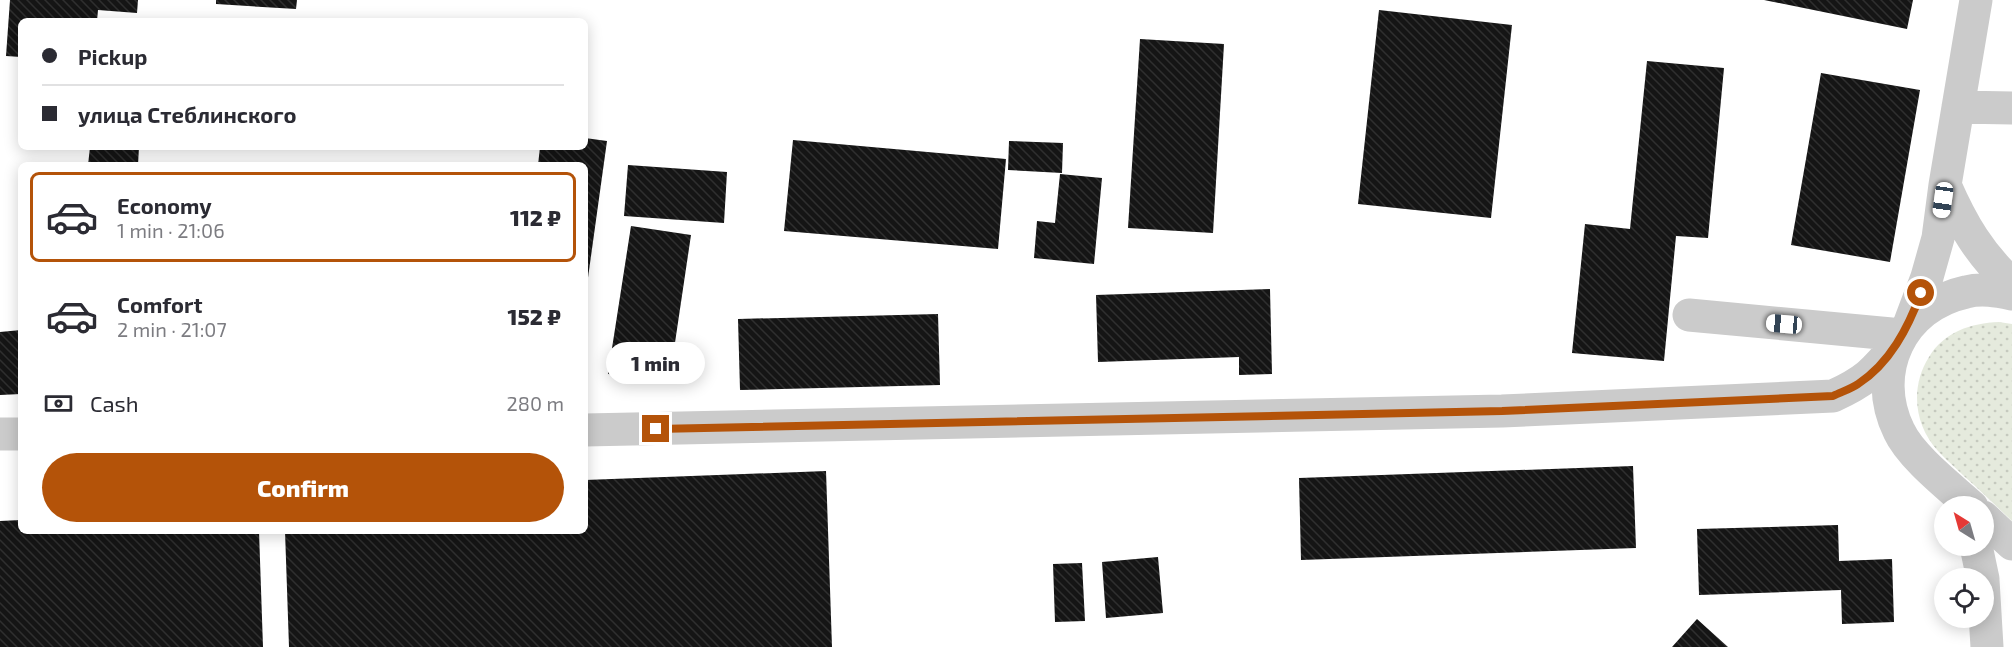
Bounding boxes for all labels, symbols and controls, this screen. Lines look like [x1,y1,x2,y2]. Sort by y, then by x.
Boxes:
text: Pickup [78,43,147,69]
text: улица Стеблинского [78,101,296,127]
car [1932,181,1954,219]
icon: car [45,190,99,244]
text: Economy [117,192,212,218]
text: 112 ₽ [510,204,561,230]
text: 1 min · 21:06 [117,218,225,242]
route start [1907,279,1934,306]
icon: car [45,289,99,343]
text: Comfort [117,291,202,317]
text: 152 ₽ [508,303,561,329]
car [1765,313,1803,335]
text: 2 min · 21:07 [117,317,227,341]
callout: 1 min [606,342,706,384]
text: 1 min [631,351,680,375]
icon: cash [42,387,75,420]
text: Cash [90,390,139,416]
text: 280 m [507,391,564,415]
route end [642,415,669,442]
button: Confirm [42,453,564,522]
north arrow [1934,496,1994,556]
map controls [1934,496,1994,628]
button: locate [1934,568,1994,628]

